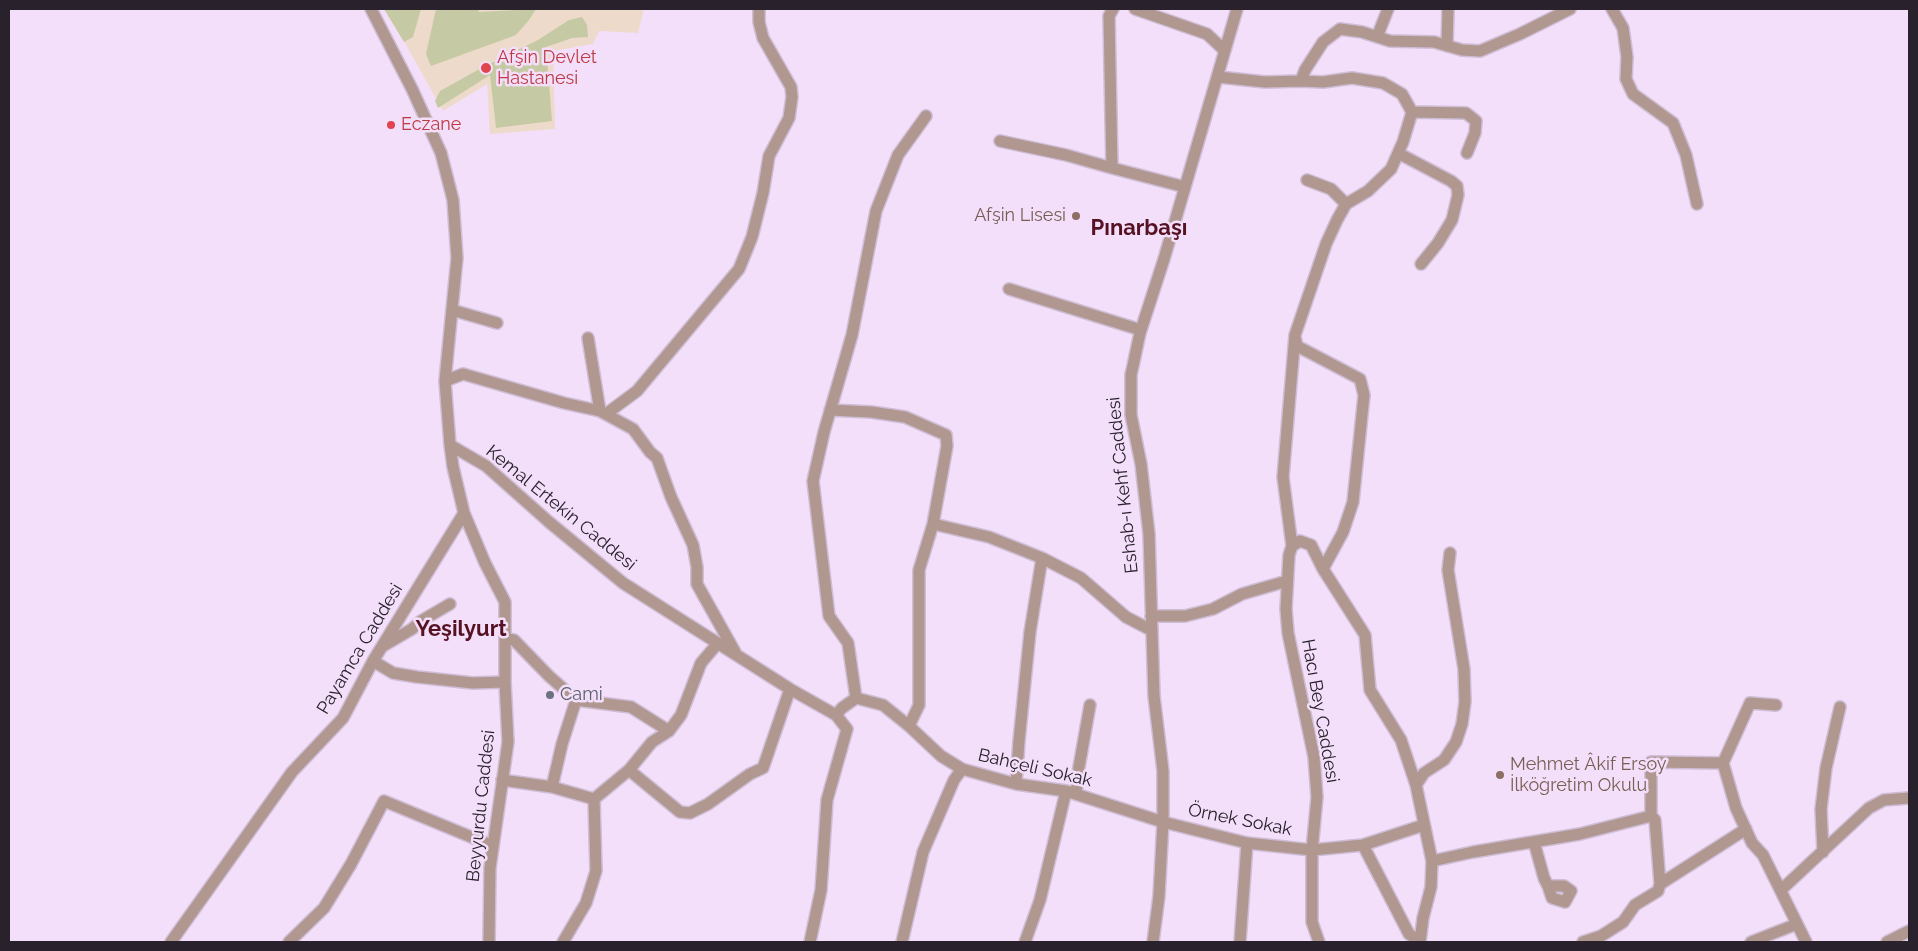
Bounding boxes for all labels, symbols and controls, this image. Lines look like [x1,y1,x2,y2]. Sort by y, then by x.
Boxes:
place label: Afşin Devlet Hastanesi [497,47,597,90]
marker: Afşin Devlet Hastanesi [479,61,493,75]
place label: Eczane [401,114,461,136]
marker: Eczane [385,119,397,131]
place label: Afşin Lisesi [974,205,1066,227]
marker: Afşin Lisesi [1070,210,1082,222]
district label: Pınarbaşı [1091,215,1187,241]
street label: Eshab-ı Kehf Caddesi [1103,396,1143,574]
street label: Kemal Ertekin Caddesi [481,441,641,575]
street label: Payamca Caddesi [313,580,407,718]
district label: Yeşilyurt [415,616,507,642]
street label: Hacı Bey Caddesi [1297,637,1343,785]
place label: Cami [560,684,603,706]
marker: Cami [544,689,556,701]
street label: Beyyurdu Caddesi [462,729,500,883]
street label: Bahçeli Sokak [976,744,1094,792]
place label: Mehmet Âkif Ersoy İlköğretim Okulu [1510,754,1667,796]
marker: Mehmet Âkif Ersoy İlköğretim Okulu [1494,769,1506,781]
street label: Örnek Sokak [1186,799,1294,841]

